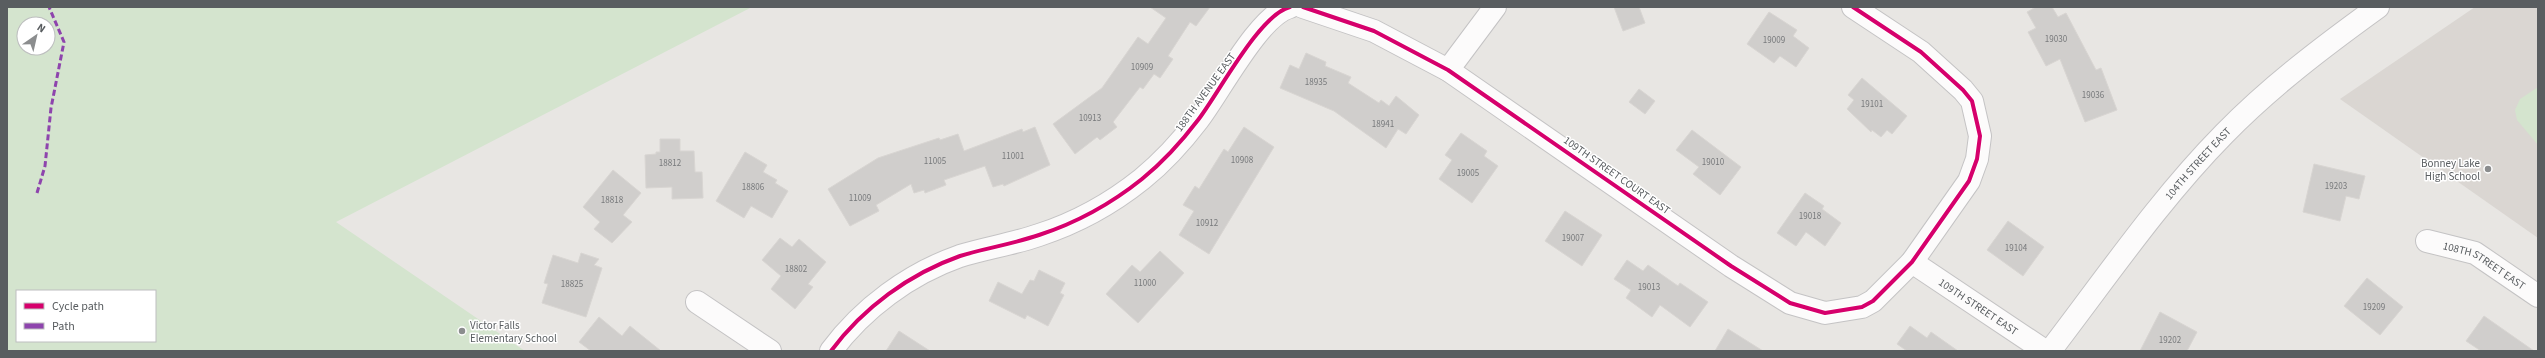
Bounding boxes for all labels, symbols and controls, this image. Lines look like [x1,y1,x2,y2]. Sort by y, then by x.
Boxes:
north arrow [16,16,56,56]
text: N [34,20,49,36]
house number: 19030 [2045,33,2068,46]
house number: 19009 [1763,34,1786,47]
street label: 188TH AVENUE EAST [1172,50,1239,135]
house number: 10909 [1131,61,1154,74]
house number: 18935 [1305,76,1328,89]
house number: 19036 [2082,89,2105,102]
house number: 19101 [1861,98,1883,111]
house number: 10913 [1079,112,1102,125]
house number: 18941 [1372,118,1394,131]
street label: 104TH STREET EAST [2162,124,2235,203]
street label: 109TH STREET COURT EAST [1560,133,1673,218]
house number: 11001 [1002,150,1024,163]
house number: 10908 [1231,154,1254,167]
house number: 11005 [924,155,947,168]
house number: 19010 [1702,156,1725,169]
place label: Bonney Lake High School [2421,156,2481,184]
house number: 18812 [659,157,682,170]
marker: Bonney Lake High School [2483,164,2493,174]
house number: 19005 [1457,167,1480,180]
house number: 19203 [2325,180,2348,193]
house number: 18806 [742,181,765,194]
house number: 11009 [849,192,872,205]
house number: 18818 [601,194,624,207]
house number: 19018 [1799,210,1822,223]
house number: 10912 [1196,217,1219,230]
house number: 19007 [1562,232,1585,245]
street label: 108TH STREET EAST [2441,238,2528,293]
house number: 19104 [2005,242,2028,255]
house number: 18802 [785,263,808,276]
street label: 109TH STREET EAST [1936,275,2021,339]
house number: 11000 [1134,277,1157,290]
house number: 18825 [561,278,584,291]
house number: 19013 [1638,281,1661,294]
legend [16,290,156,342]
text: Cycle path [52,298,104,315]
house number: 19209 [2363,301,2386,314]
text: Path [52,318,75,335]
place label: Victor Falls Elementary School [470,318,557,346]
marker: Victor Falls Elementary School [457,326,467,336]
house number: 19202 [2159,334,2182,347]

